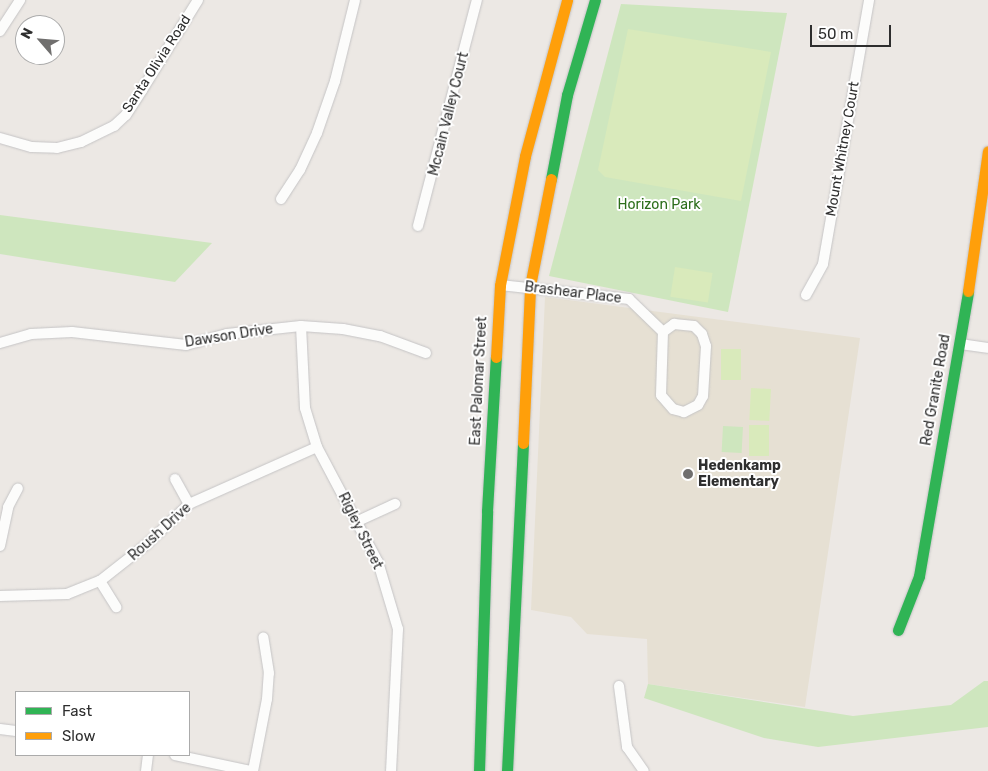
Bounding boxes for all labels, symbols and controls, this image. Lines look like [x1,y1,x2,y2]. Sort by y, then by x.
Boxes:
street label: Santa Olivia Road [119,12,195,116]
north arrow [15,15,65,65]
scale bar [813,15,894,47]
text: N [17,25,37,42]
text: 50 m [818,25,853,43]
street label: Mccain Valley Court [425,50,473,178]
street label: Mount Whitney Court [823,80,863,218]
park label: Horizon Park [618,197,700,213]
street label: Brashear Place [523,279,623,307]
street label: East Palomar Street [467,316,491,446]
street label: Dawson Drive [184,321,274,351]
street label: Red Granite Road [918,333,954,447]
place label: Hedenkamp Elementary [698,458,781,491]
marker: Hedenkamp Elementary [682,468,694,480]
street label: Rigley Street [334,490,386,572]
street label: Roush Drive [125,500,195,564]
legend [15,691,190,756]
text: Fast [62,702,92,720]
text: Slow [62,727,95,745]

